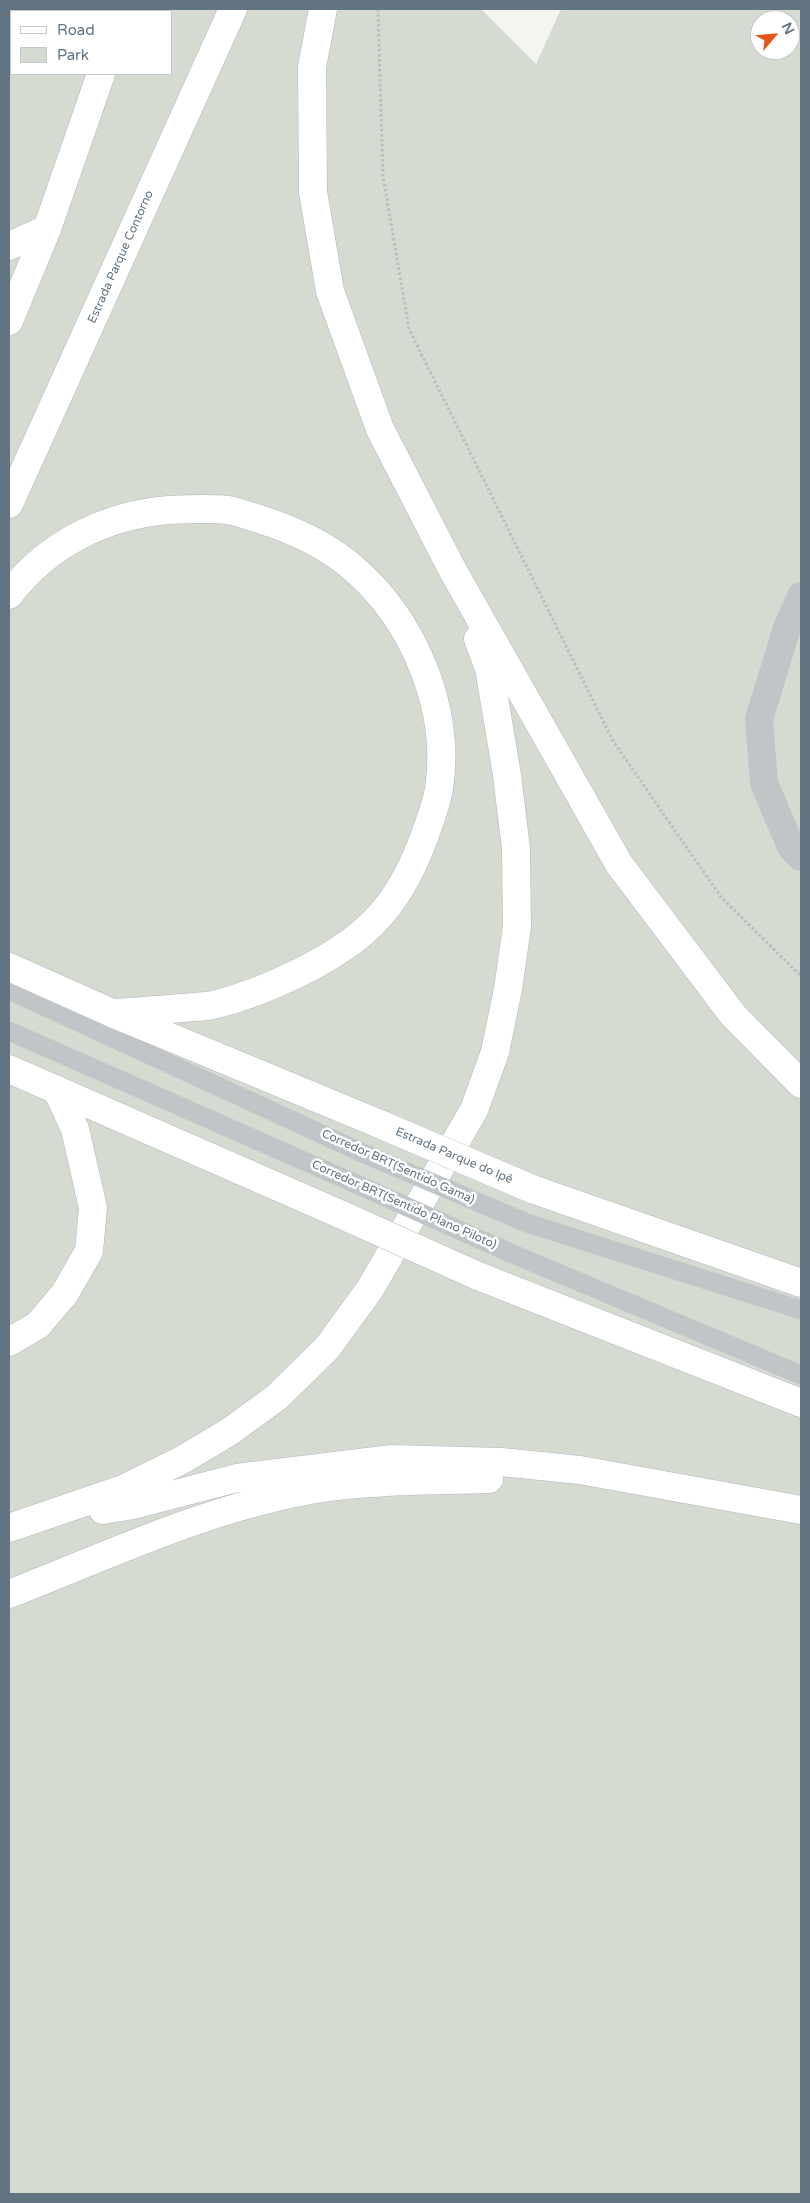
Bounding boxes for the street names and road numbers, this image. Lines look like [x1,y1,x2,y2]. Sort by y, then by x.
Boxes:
street label: Estrada Parque Contorno [85,188,157,326]
street label: Estrada Parque do Ipê [393,1125,515,1187]
street label: Corredor BRT(Sentido Gama) [319,1127,477,1207]
street label: Corredor BRT(Sentido Plano Piloto) [309,1158,499,1252]

